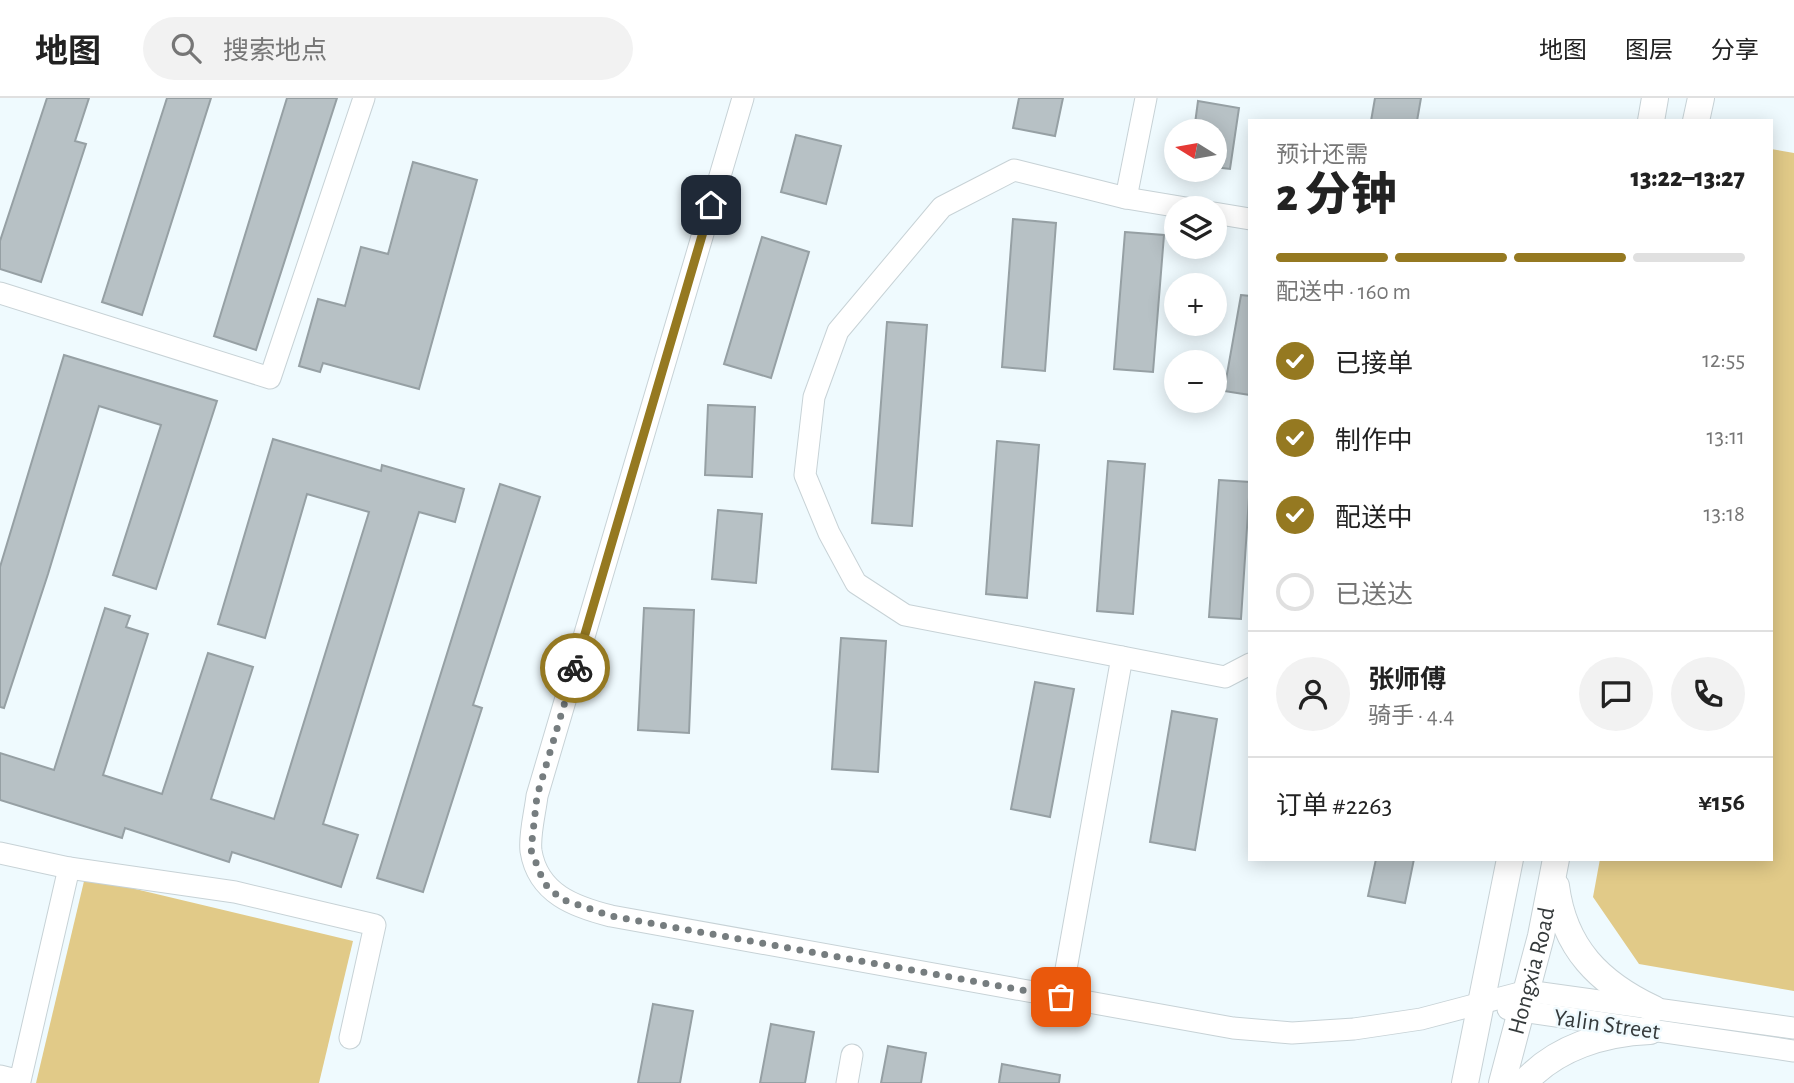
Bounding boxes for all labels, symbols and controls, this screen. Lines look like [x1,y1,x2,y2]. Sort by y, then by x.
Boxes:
search box [143,17,633,80]
icon: search [167,29,205,67]
text: 地图 [35,36,101,69]
text: 搜索地点 [223,38,327,64]
text: 地图 [1539,39,1587,63]
text: 图层 [1625,39,1673,63]
text: 分享 [1711,39,1759,63]
north arrow [1164,119,1227,182]
map controls [1164,119,1227,413]
text: 预计还需 [1276,144,1368,167]
text: 13:22–13:27 [1631,165,1745,191]
text: 2 分钟 [1276,173,1397,219]
pin [681,175,741,235]
icon: home [692,186,730,224]
button: layers [1164,196,1227,259]
button: + [1164,273,1227,336]
text: 配送中 · 160 m [1276,281,1411,304]
icon: check [1276,342,1314,380]
text: 12:55 [1702,349,1745,372]
button: − [1164,350,1227,413]
text: 已接单 [1335,351,1413,377]
icon: check [1276,419,1314,457]
text: 13:11 [1707,426,1745,449]
text: 制作中 [1335,428,1413,454]
icon: check [1276,496,1314,534]
text: 13:18 [1704,503,1745,526]
text: 配送中 [1335,505,1413,531]
text: 已送达 [1335,582,1413,608]
courier [540,633,610,703]
icon: bike [556,649,594,687]
button: person [1276,657,1350,731]
button: chat [1579,657,1653,731]
button: phone [1671,657,1745,731]
text: 张师傅 [1368,667,1446,693]
text: 骑手 · 4.4 [1368,705,1454,728]
text: ¥156 [1698,789,1745,815]
text: 订单 #2263 [1276,793,1392,819]
street label: Hongxia Road [1504,905,1559,1037]
pin [1031,967,1091,1027]
icon: bag [1042,978,1080,1016]
street label: Yalin Street [1552,1006,1662,1044]

